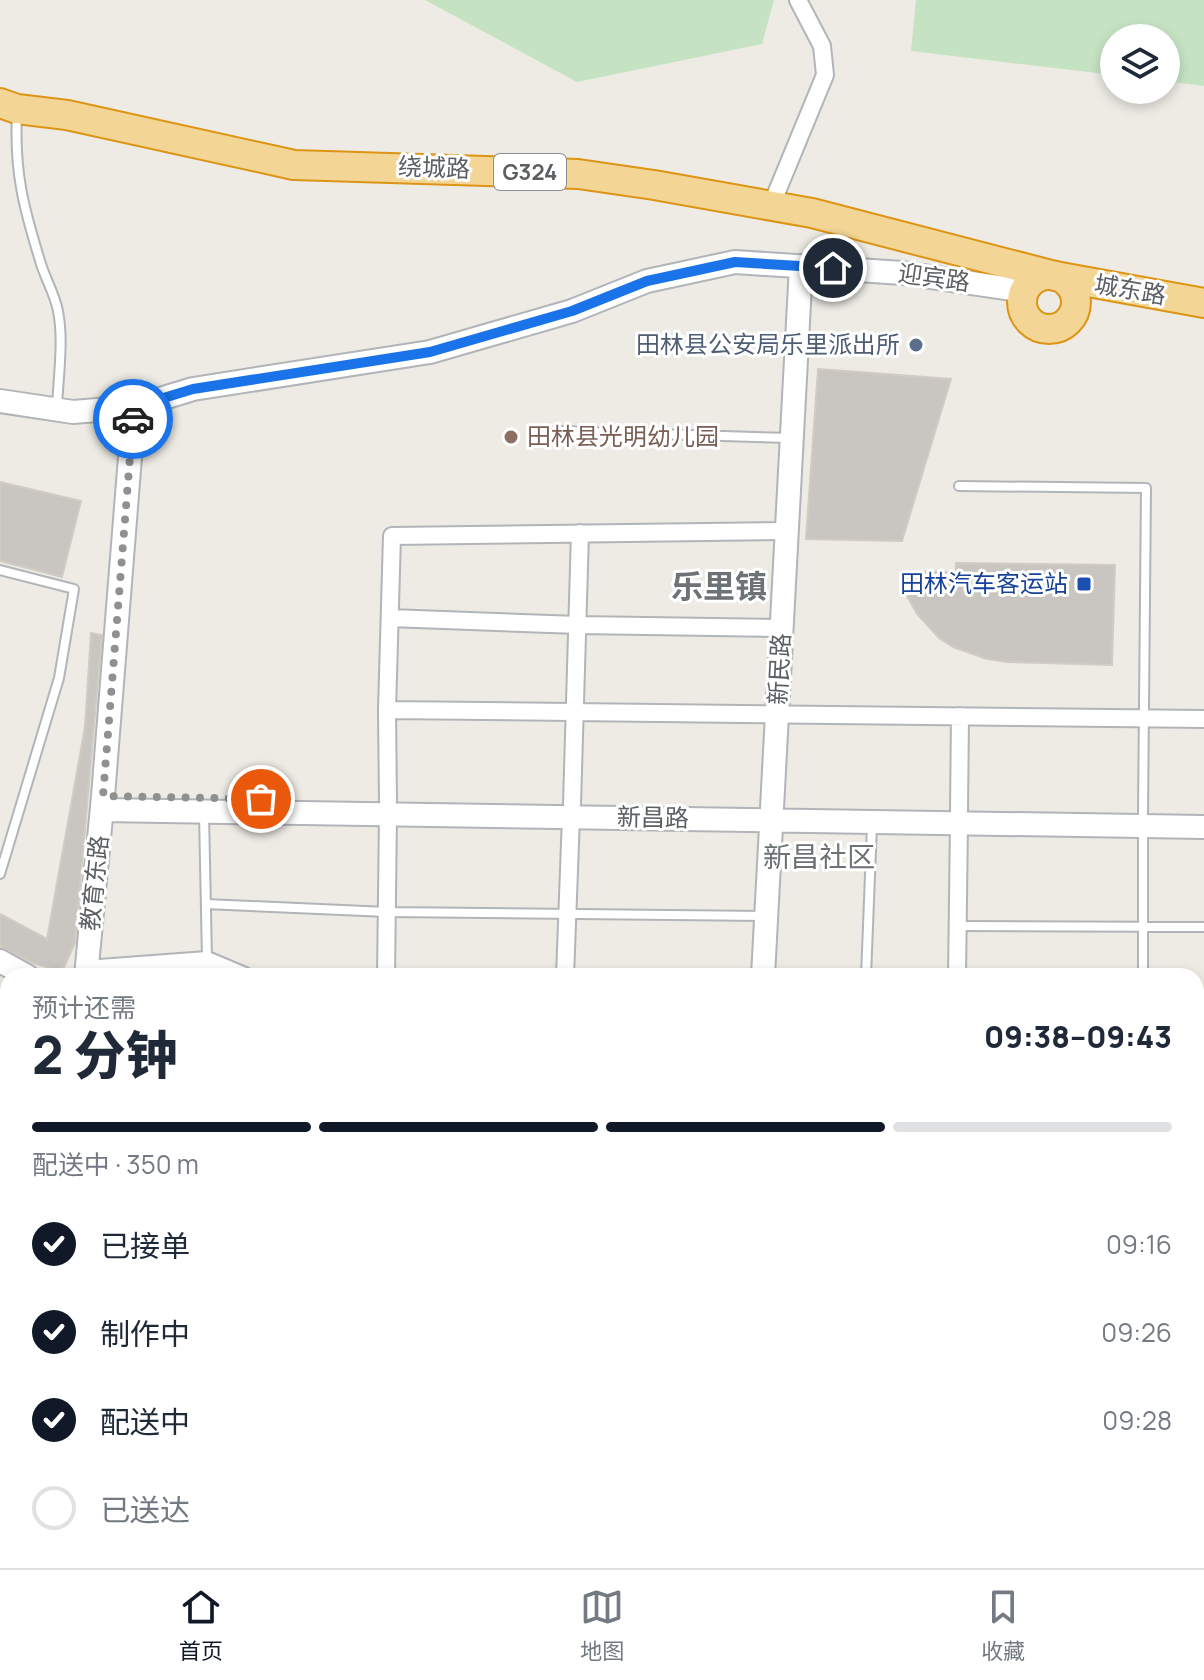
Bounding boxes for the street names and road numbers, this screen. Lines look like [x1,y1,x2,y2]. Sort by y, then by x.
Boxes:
street label: 绕城路 [397,149,471,184]
road number: G324 [494,154,566,190]
street label: 迎宾路 [896,255,972,298]
street label: 城东路 [1092,266,1169,311]
street label: 新民路 [760,632,797,706]
street label: 新昌路 [617,799,689,834]
street label: 教育东路 [72,833,115,932]

